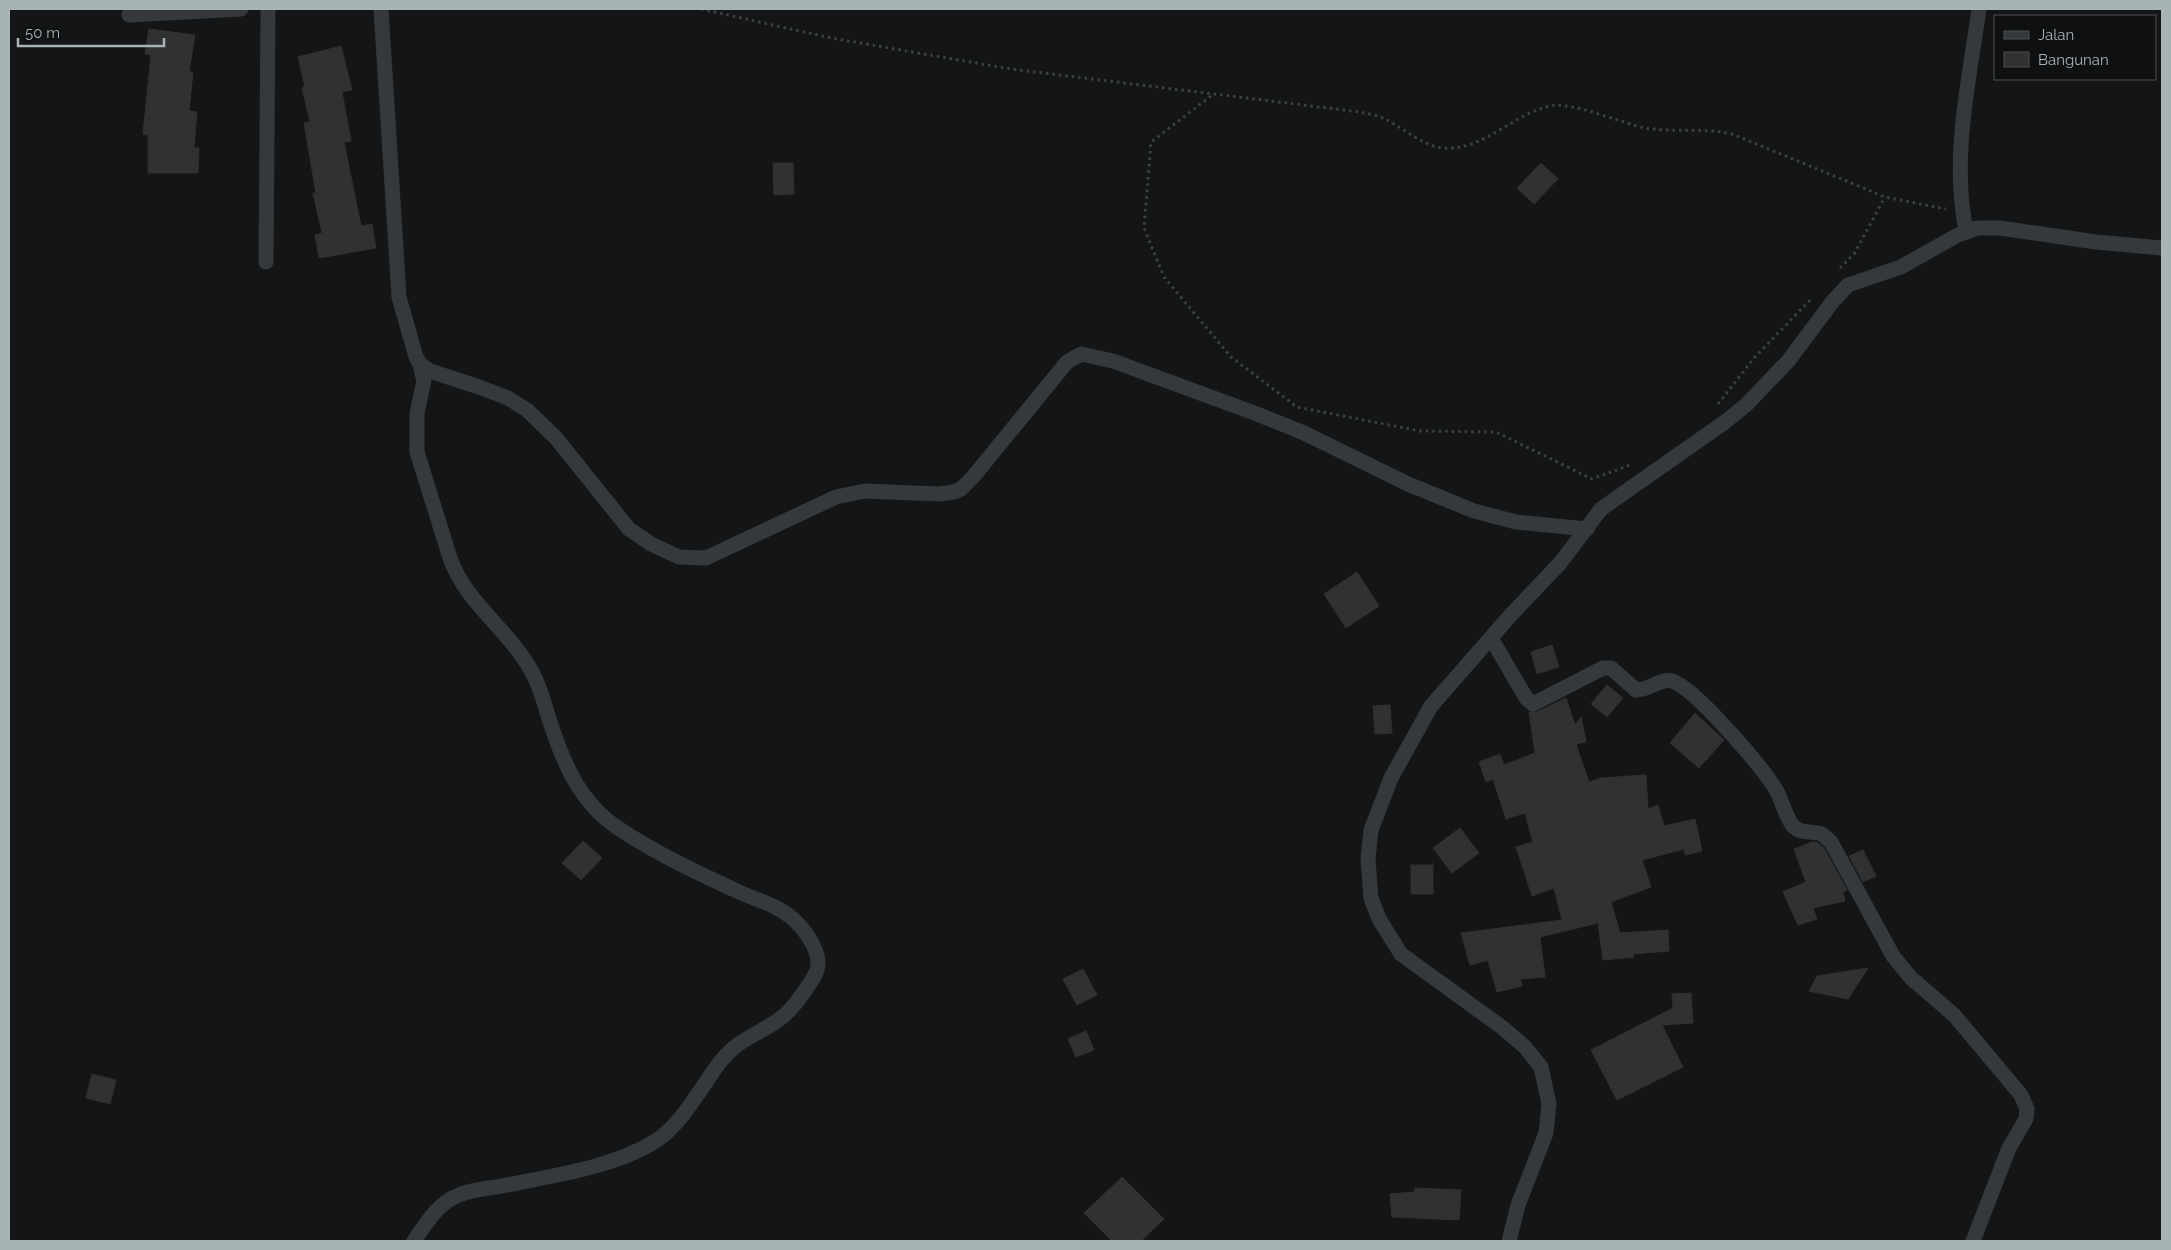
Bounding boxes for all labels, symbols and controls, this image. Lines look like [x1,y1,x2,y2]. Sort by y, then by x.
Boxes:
scale bar [18,15,164,47]
legend [1994,15,2156,80]
text: 50 m [25,24,60,42]
text: Jalan [2038,26,2074,44]
text: Bangunan [2038,51,2109,69]

